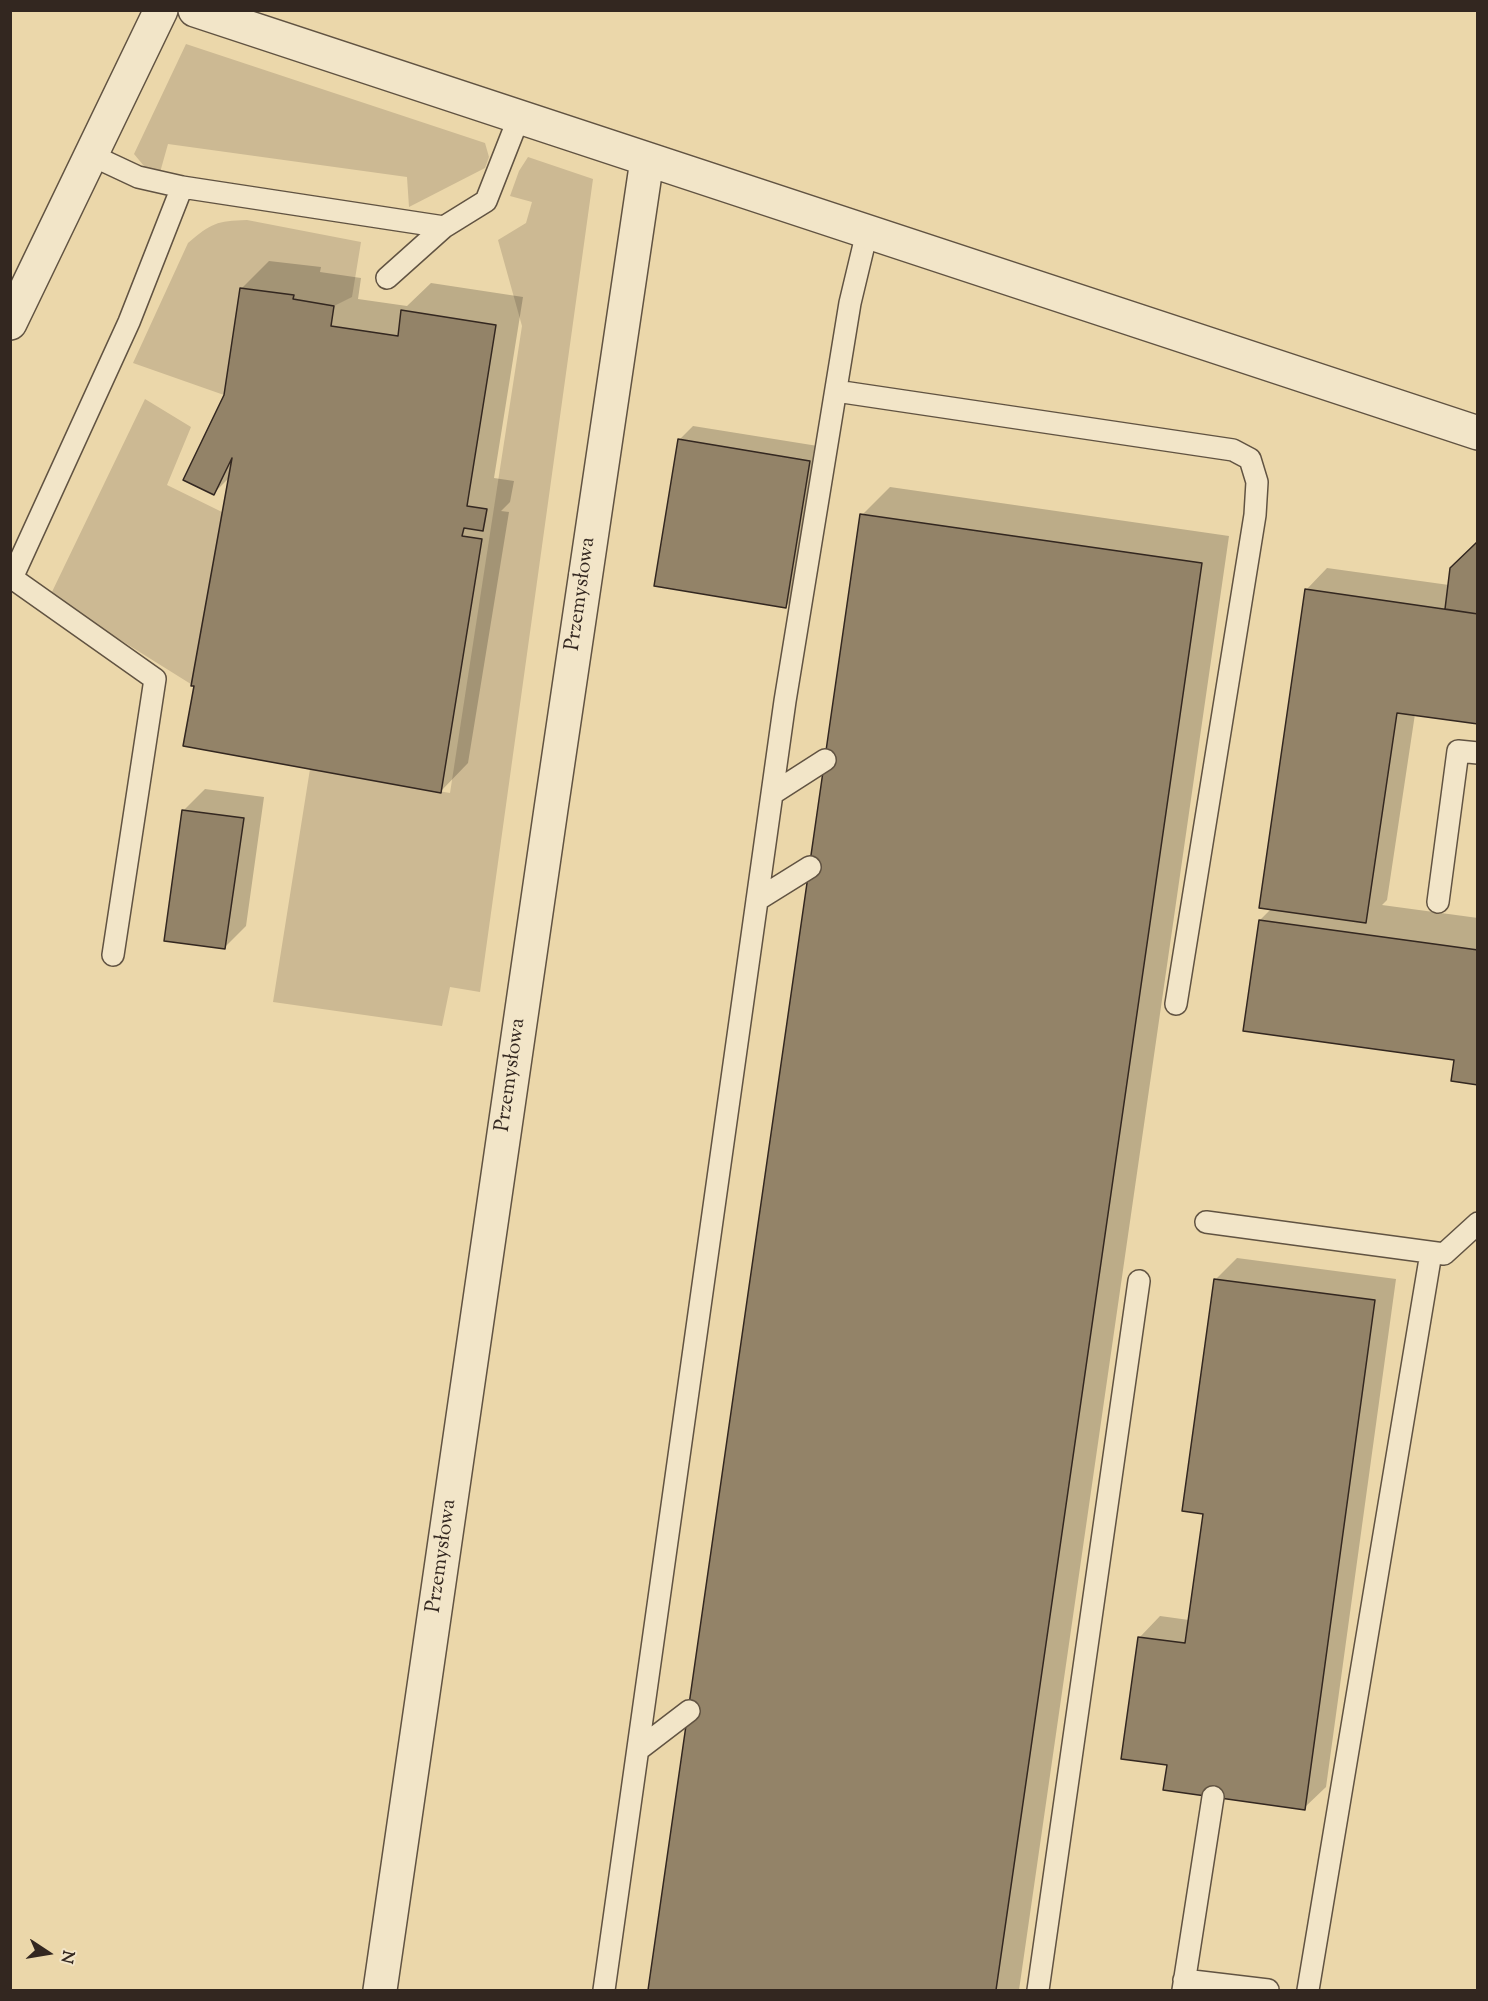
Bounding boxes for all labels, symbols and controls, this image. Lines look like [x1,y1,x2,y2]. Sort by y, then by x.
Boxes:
street label: Przemysłowa [562,536,602,652]
street label: Przemysłowa [492,1017,532,1133]
street label: Przemysłowa [423,1498,463,1614]
north arrow [18,1923,78,1983]
text: N [54,1948,79,1965]

